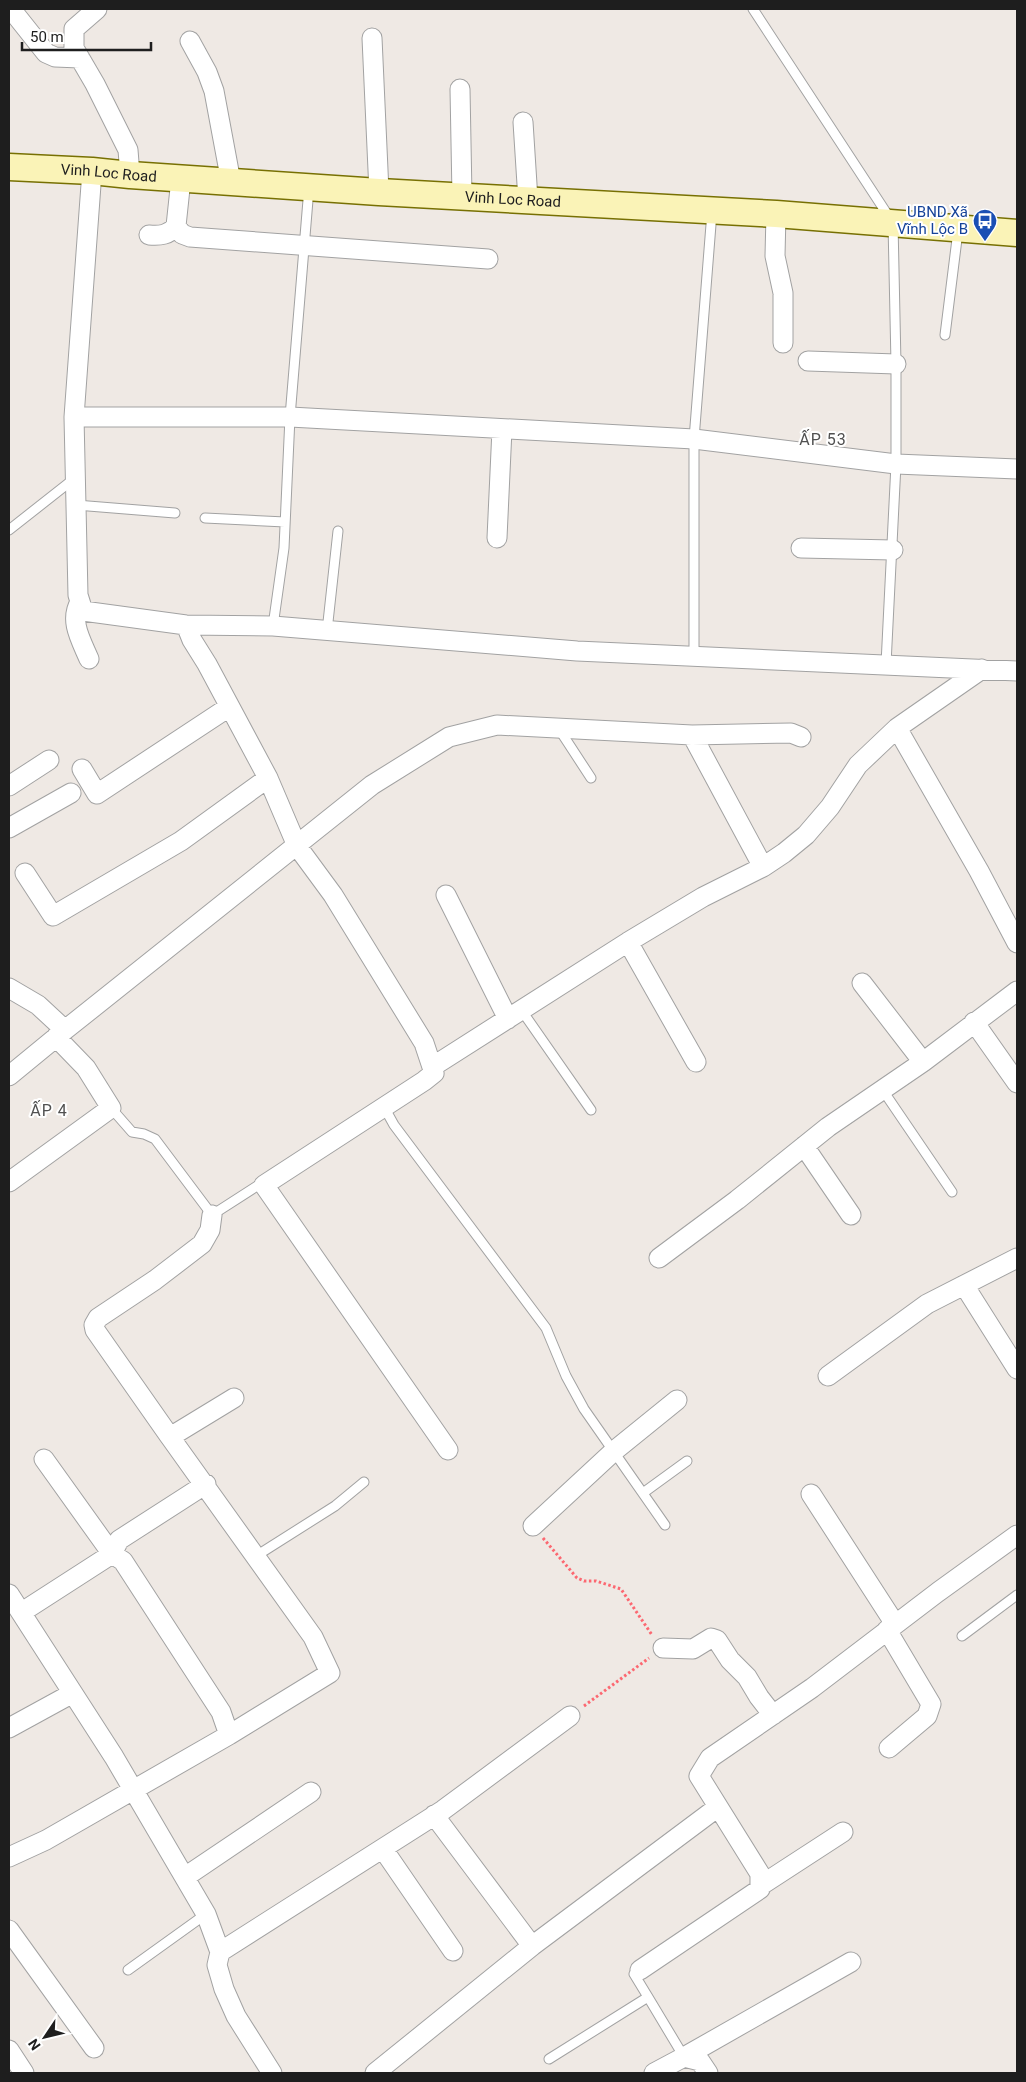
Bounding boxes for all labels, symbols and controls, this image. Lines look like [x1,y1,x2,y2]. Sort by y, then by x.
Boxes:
scale bar [22,20,151,52]
text: 50 m [30,28,64,46]
street label: Vinh Loc Road [60,161,157,186]
street label: Vinh Loc Road [464,188,561,211]
place label: UBND Xã Vĩnh Lộc B [897,203,968,238]
bus stop icon: UBND Xã Vĩnh Lộc B [972,208,998,242]
district label: ẤP 53 [799,429,847,449]
district label: ẤP 4 [30,1100,68,1120]
north arrow [20,2012,70,2062]
text: N [25,2036,44,2053]

